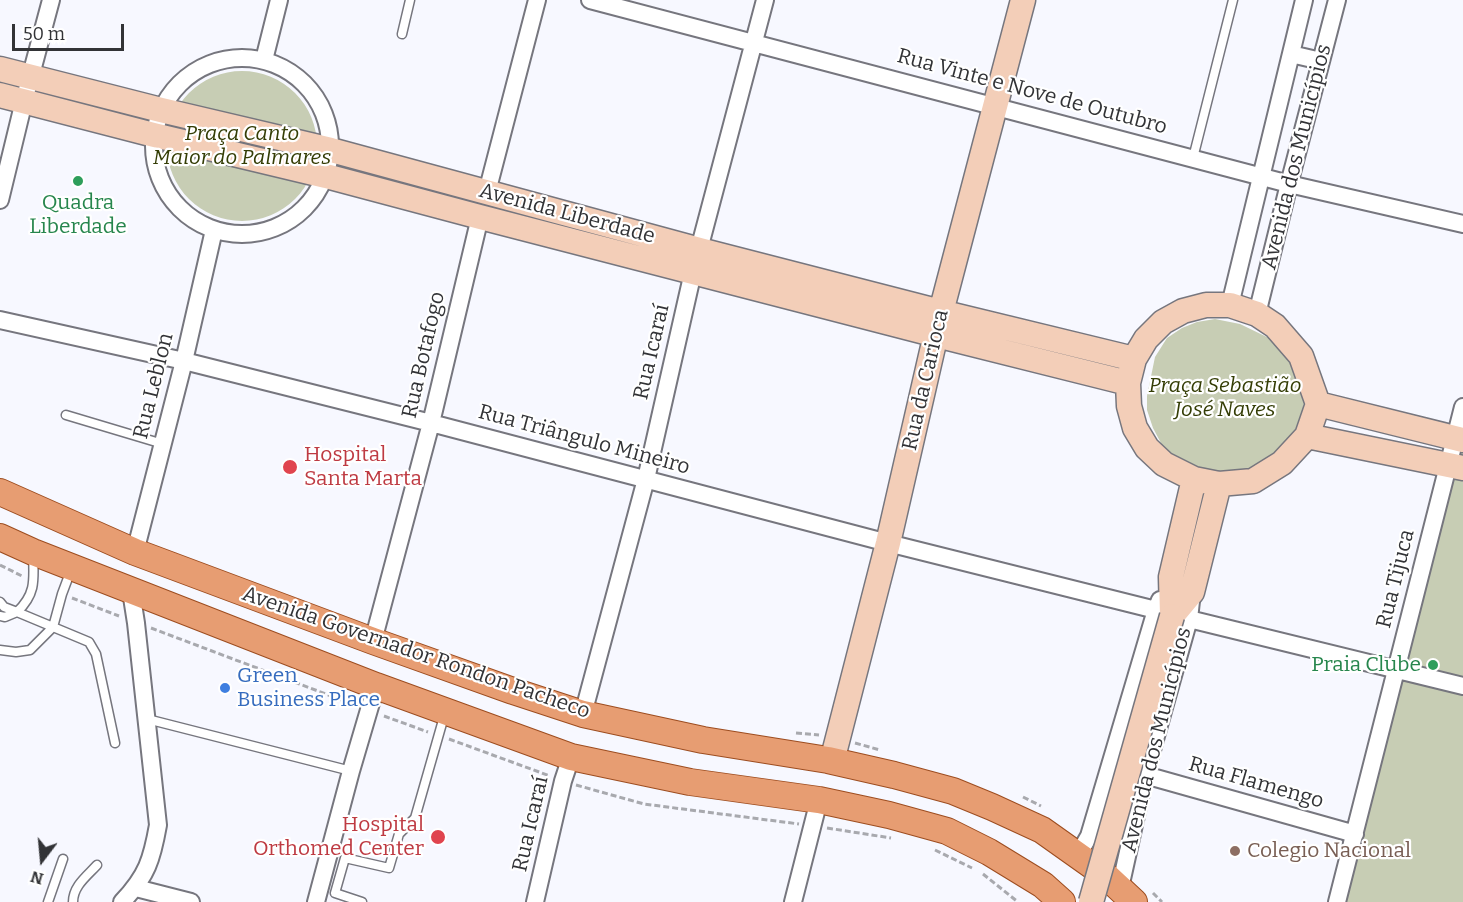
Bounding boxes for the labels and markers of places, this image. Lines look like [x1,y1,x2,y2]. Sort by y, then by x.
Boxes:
marker: Quadra Liberdade [71,174,85,188]
place label: Quadra Liberdade [29,190,127,240]
place label: Hospital Santa Marta [304,442,422,492]
marker: Hospital Santa Marta [281,458,299,476]
place label: Praia Clube [1311,652,1421,678]
marker: Praia Clube [1426,658,1440,672]
place label: Green Business Place [237,663,380,713]
marker: Green Business Place [218,681,232,695]
place label: Hospital Orthomed Center [253,812,424,862]
marker: Hospital Orthomed Center [429,828,447,846]
place label: Colegio Nacional [1247,838,1411,864]
marker: Colegio Nacional [1228,844,1242,858]

